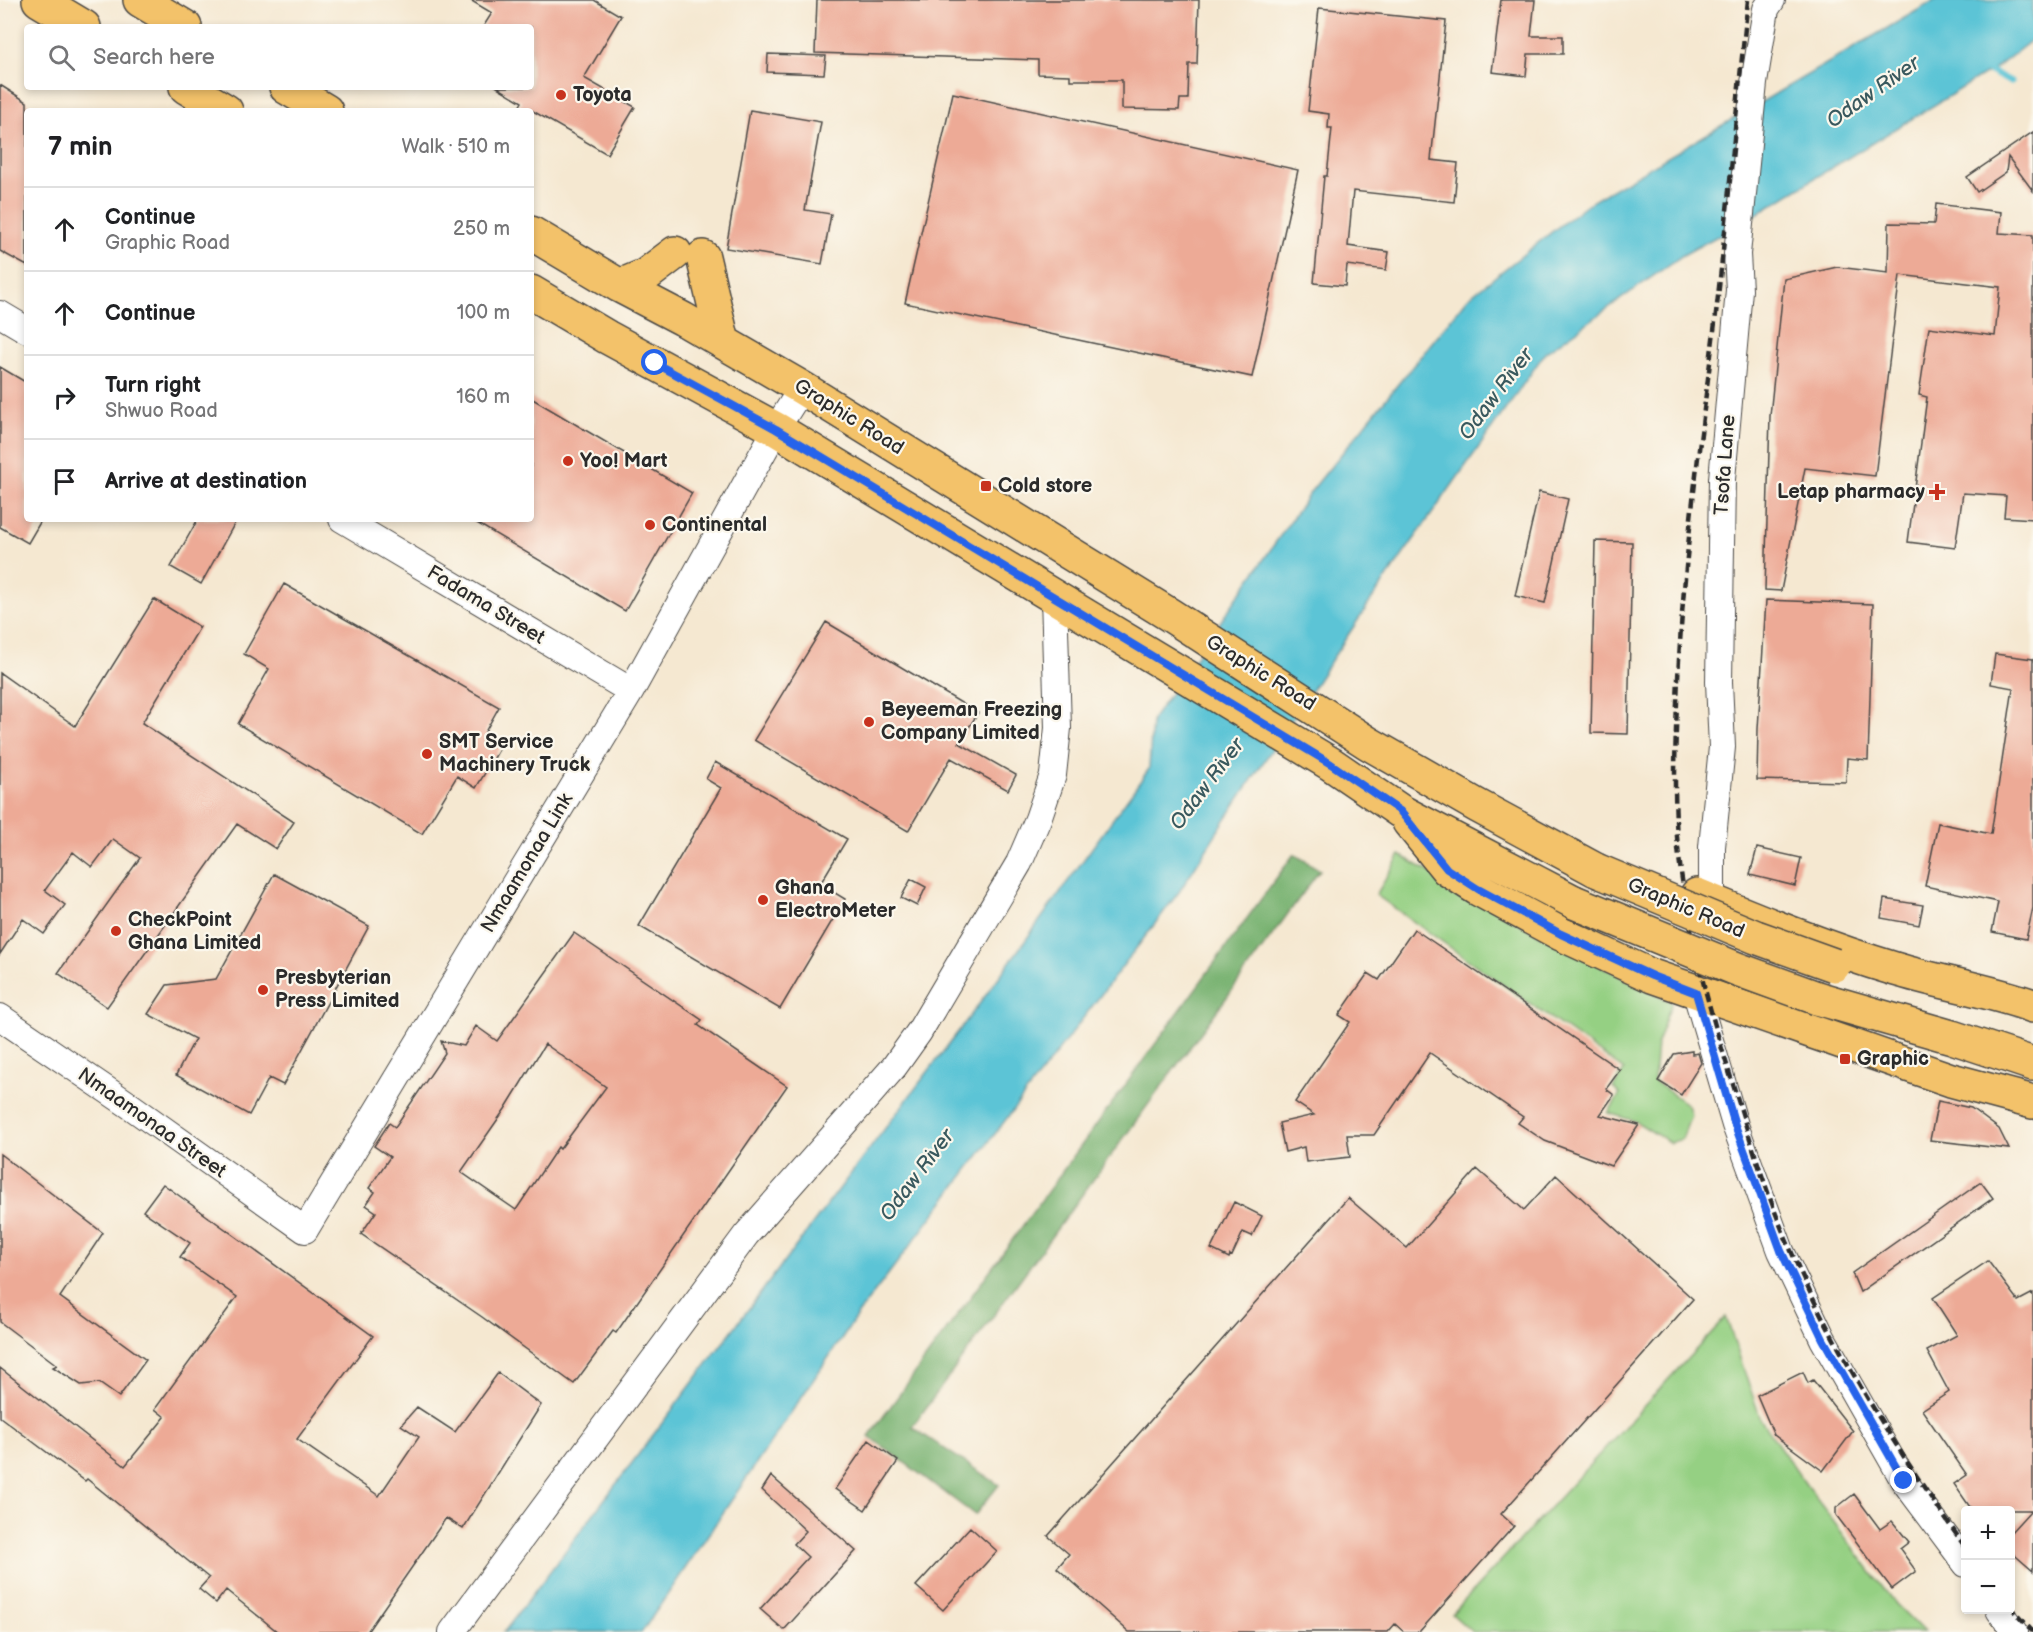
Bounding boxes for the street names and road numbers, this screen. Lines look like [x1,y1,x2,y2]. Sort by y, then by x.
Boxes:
street label: Graphic Road [790,374,908,460]
street label: Tsofa Lane [1710,414,1740,516]
street label: Fadama Street [423,560,549,650]
street label: Graphic Road [1202,630,1320,716]
street label: Nmaamonaa Link [476,789,578,937]
street label: Graphic Road [1624,873,1748,943]
street label: Nmaamonaa Street [73,1063,231,1183]

